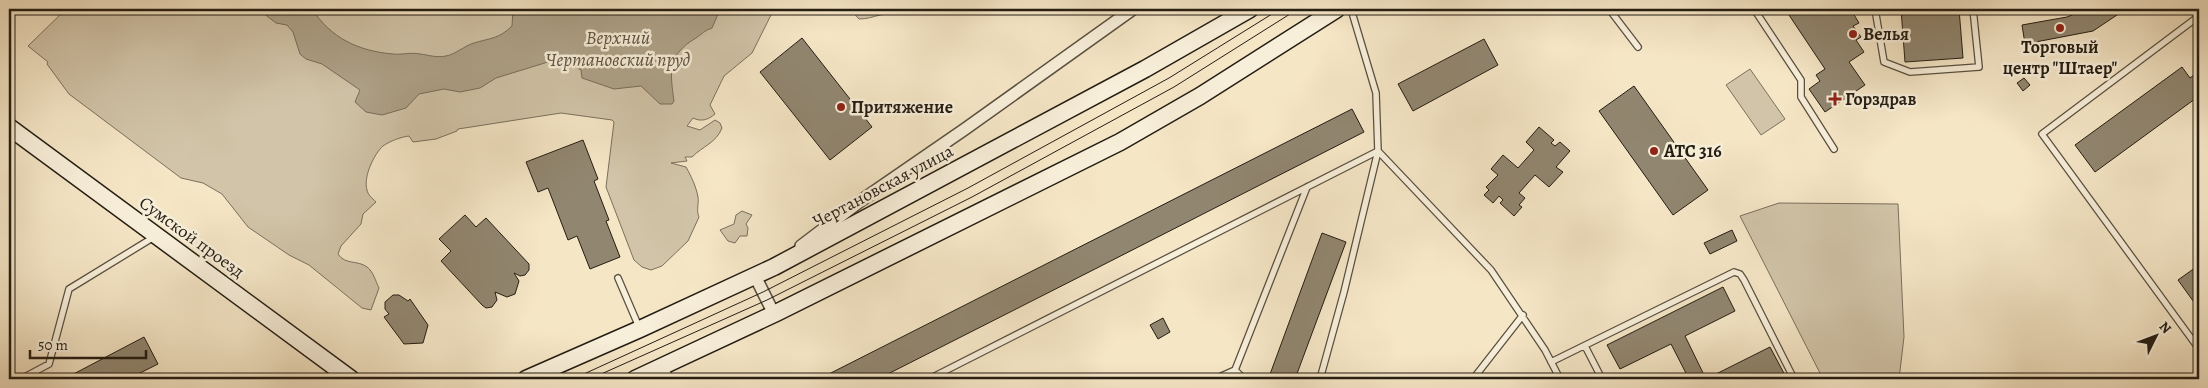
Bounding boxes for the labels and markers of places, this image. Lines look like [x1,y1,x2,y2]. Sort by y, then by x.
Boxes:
place label: Велья [1863,22,1909,46]
marker: Торговый центр "Штаер" [2054,22,2066,34]
marker: Велья [1847,28,1859,40]
place label: Торговый центр "Штаер" [2003,35,2118,80]
place label: Горздрав [1845,87,1916,111]
marker: Горздрав [1829,93,1841,105]
place label: Притяжение [851,95,953,119]
marker: Притяжение [835,101,847,113]
place label: АТС 316 [1663,139,1722,163]
marker: АТС 316 [1648,145,1660,157]

